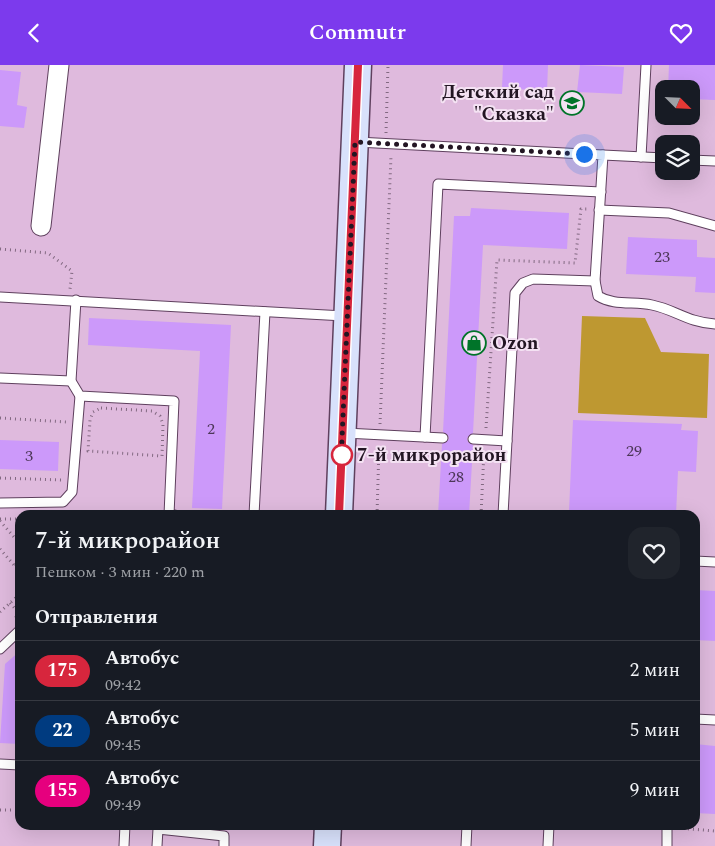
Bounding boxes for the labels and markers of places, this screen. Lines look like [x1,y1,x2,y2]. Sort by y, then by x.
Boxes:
place label: Детский сад "Сказка" [442,78,554,129]
school or university icon: Детский сад "Сказка" [559,90,585,116]
place label: Ozon [492,329,539,358]
shop icon: Ozon [461,330,487,356]
place label: 7-й микрорайон [357,441,507,470]
marker: 7-й микрорайон [331,444,353,466]

